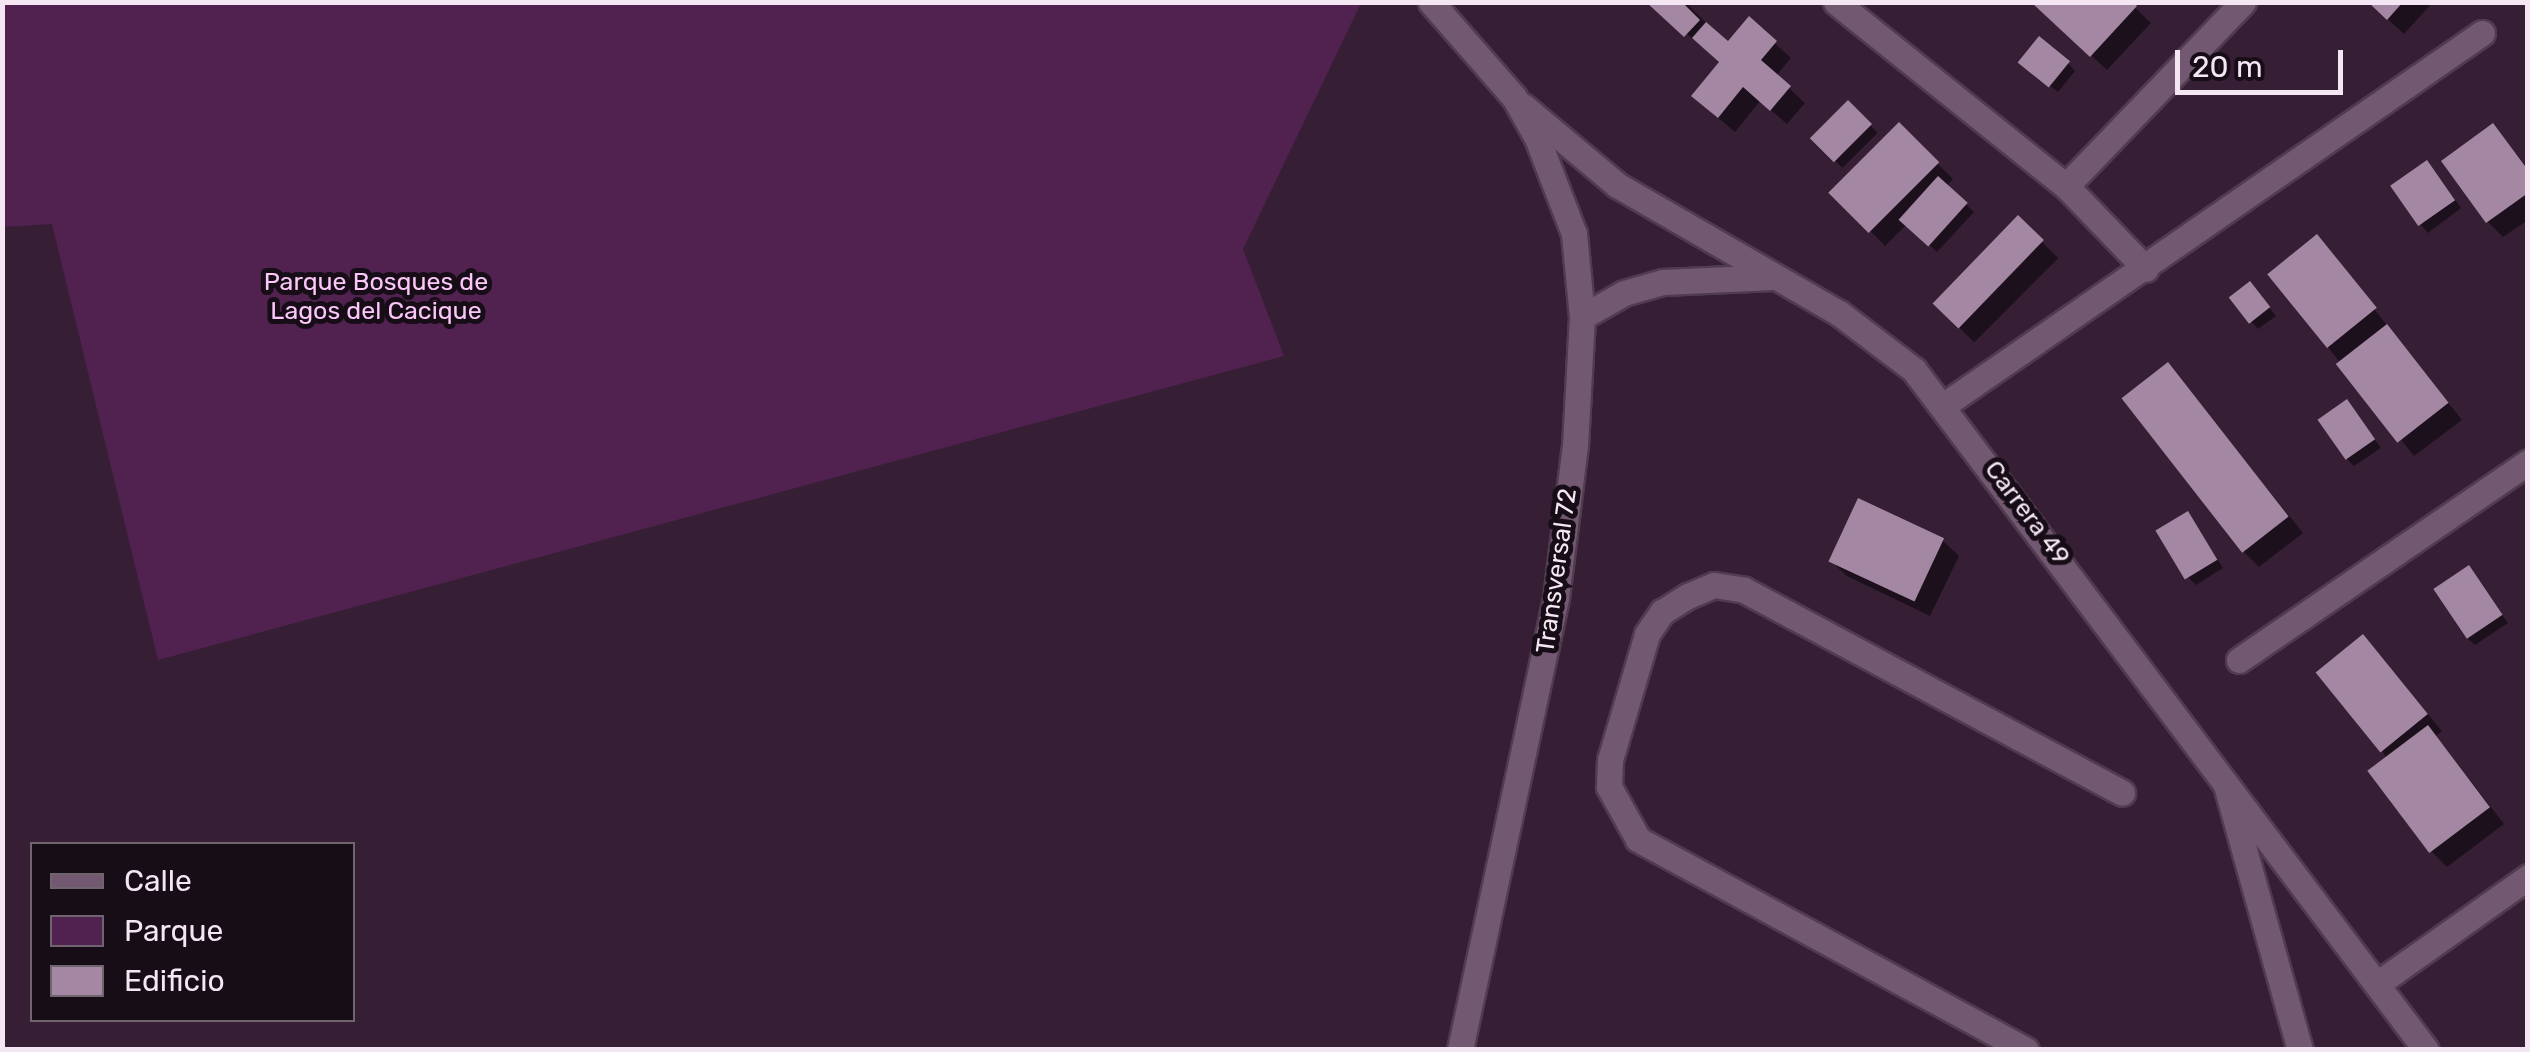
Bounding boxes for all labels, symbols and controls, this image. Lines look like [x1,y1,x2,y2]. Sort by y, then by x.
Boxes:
scale bar [2180,30,2348,92]
text: 20 m [2192,49,2263,85]
park label: Parque Bosques de Lagos del Cacique [264,268,488,327]
street label: Carrera 49 [1978,455,2076,571]
street label: Transversal 72 [1531,487,1583,655]
legend [30,842,355,1022]
text: Calle [124,863,192,899]
text: Parque [124,913,223,949]
text: Edificio [124,963,225,999]

